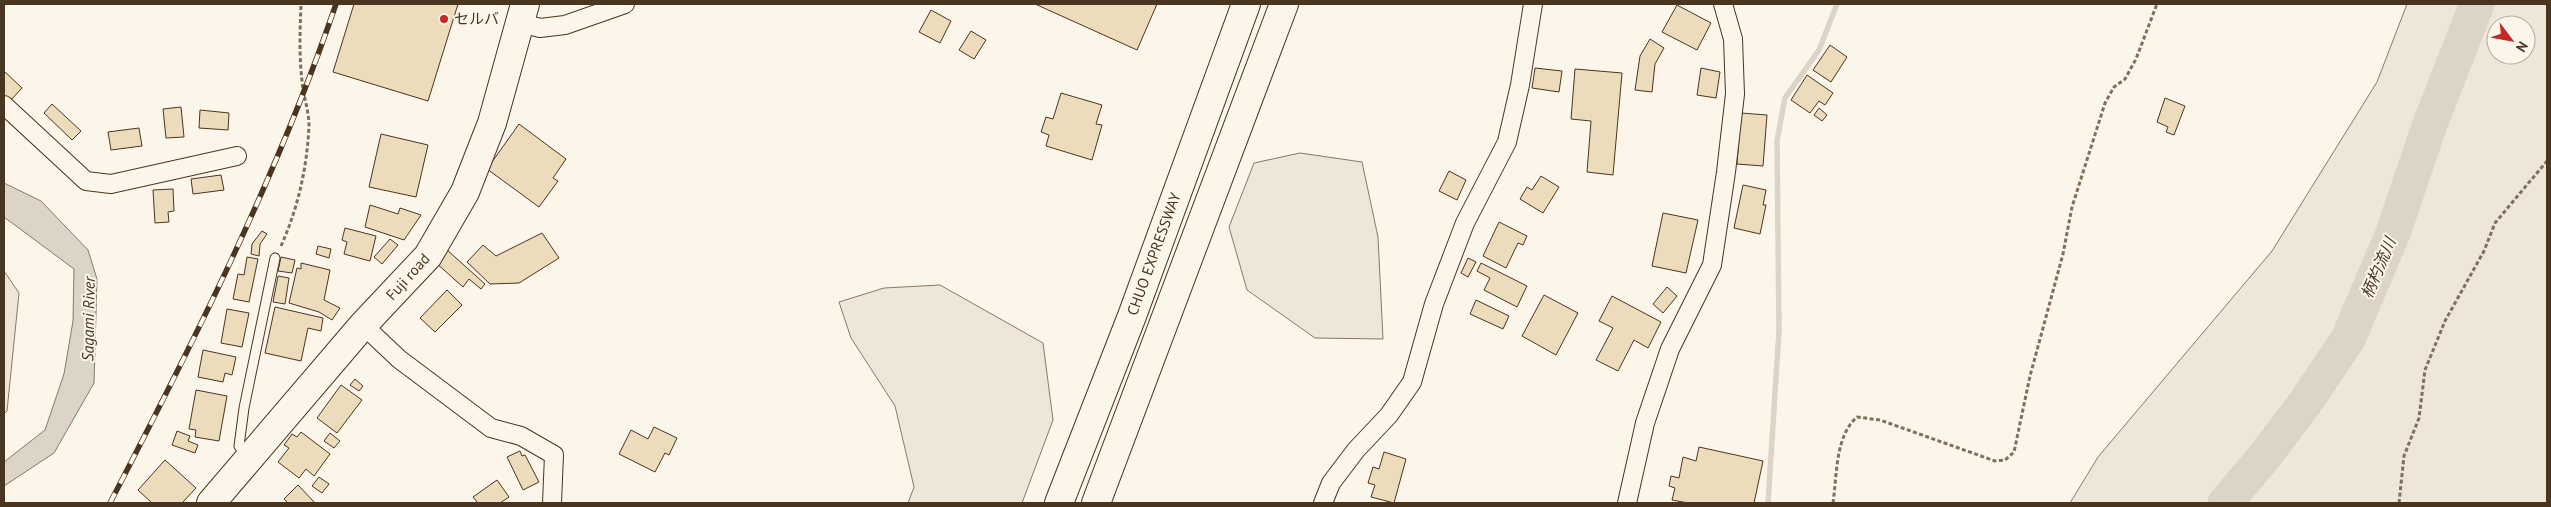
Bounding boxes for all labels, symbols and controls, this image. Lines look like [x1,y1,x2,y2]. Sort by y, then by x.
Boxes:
place label: セルバ [454,9,499,28]
marker: セルバ [438,13,450,25]
north arrow [2486,15,2536,65]
text: N [2512,38,2532,56]
street label: CHUO EXPRESSWAY [1122,189,1185,318]
water label: 柄杓流川 [2356,233,2400,301]
street label: Fuji road [382,249,434,304]
water label: Sagami River [77,275,99,362]

